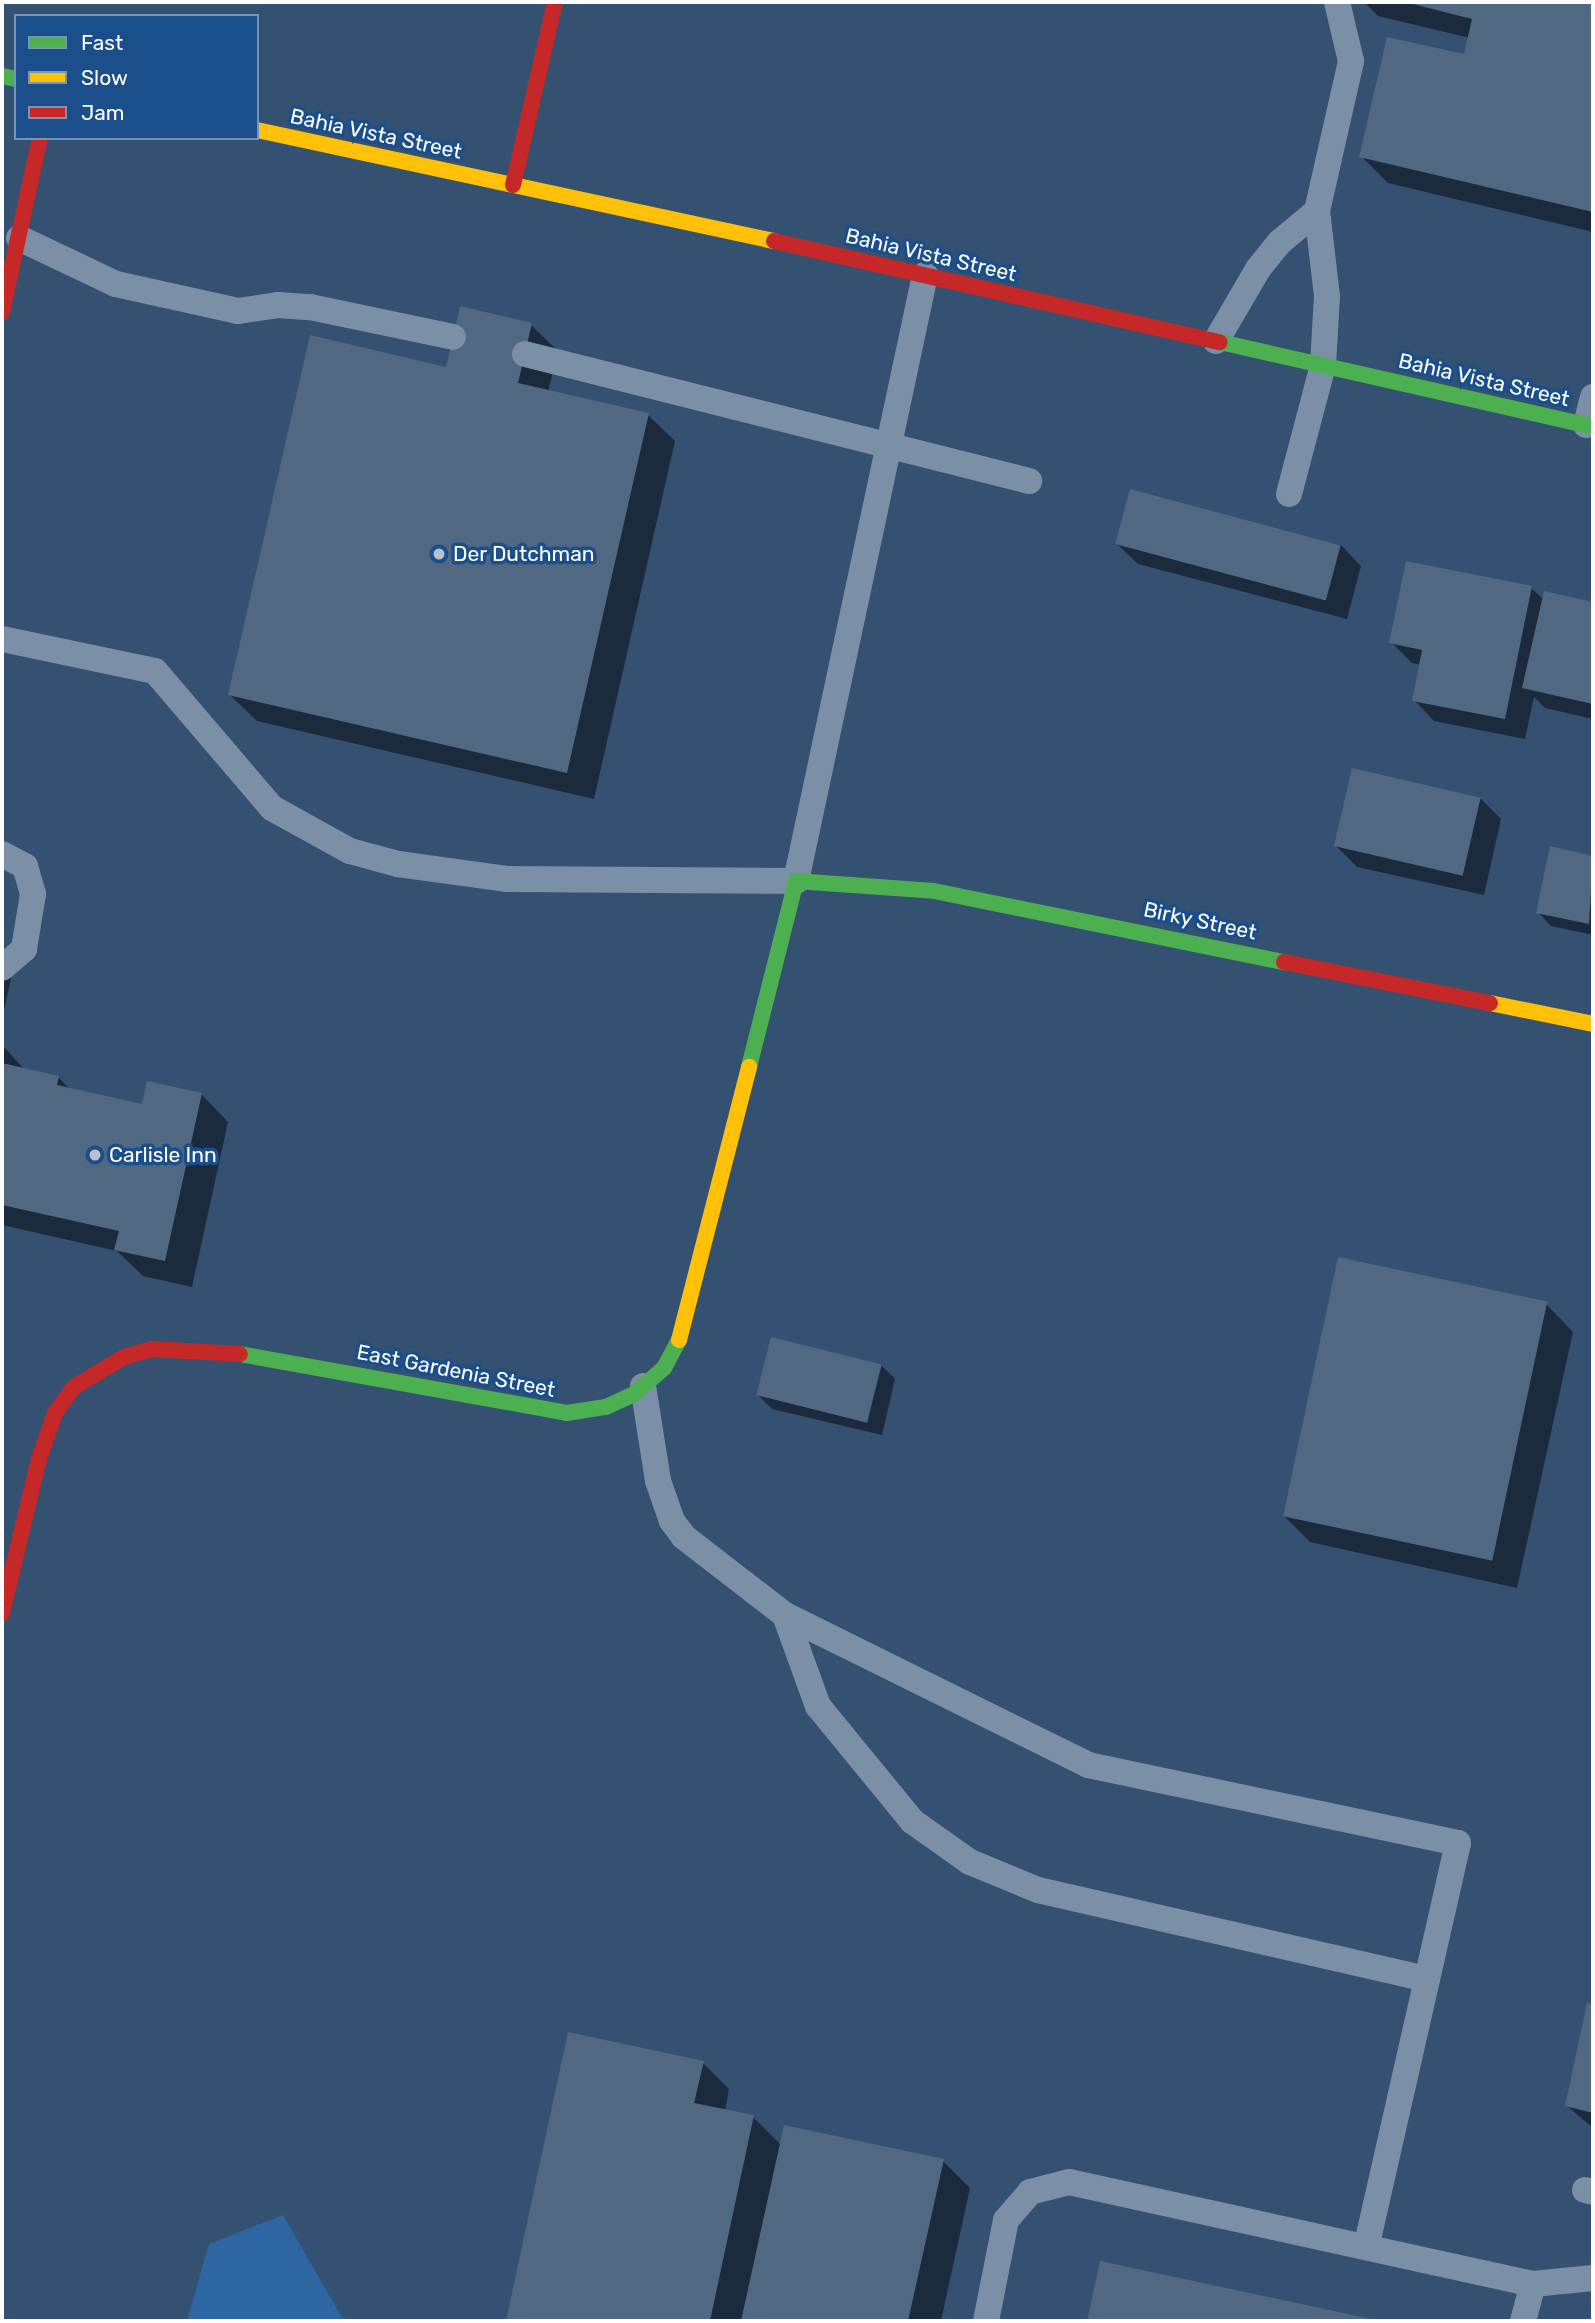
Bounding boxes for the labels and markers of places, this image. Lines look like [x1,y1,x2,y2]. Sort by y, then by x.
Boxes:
place label: Der Dutchman [453,541,595,567]
marker: Der Dutchman [431,546,447,562]
place label: Carlisle Inn [109,1142,217,1168]
marker: Carlisle Inn [87,1147,103,1163]

